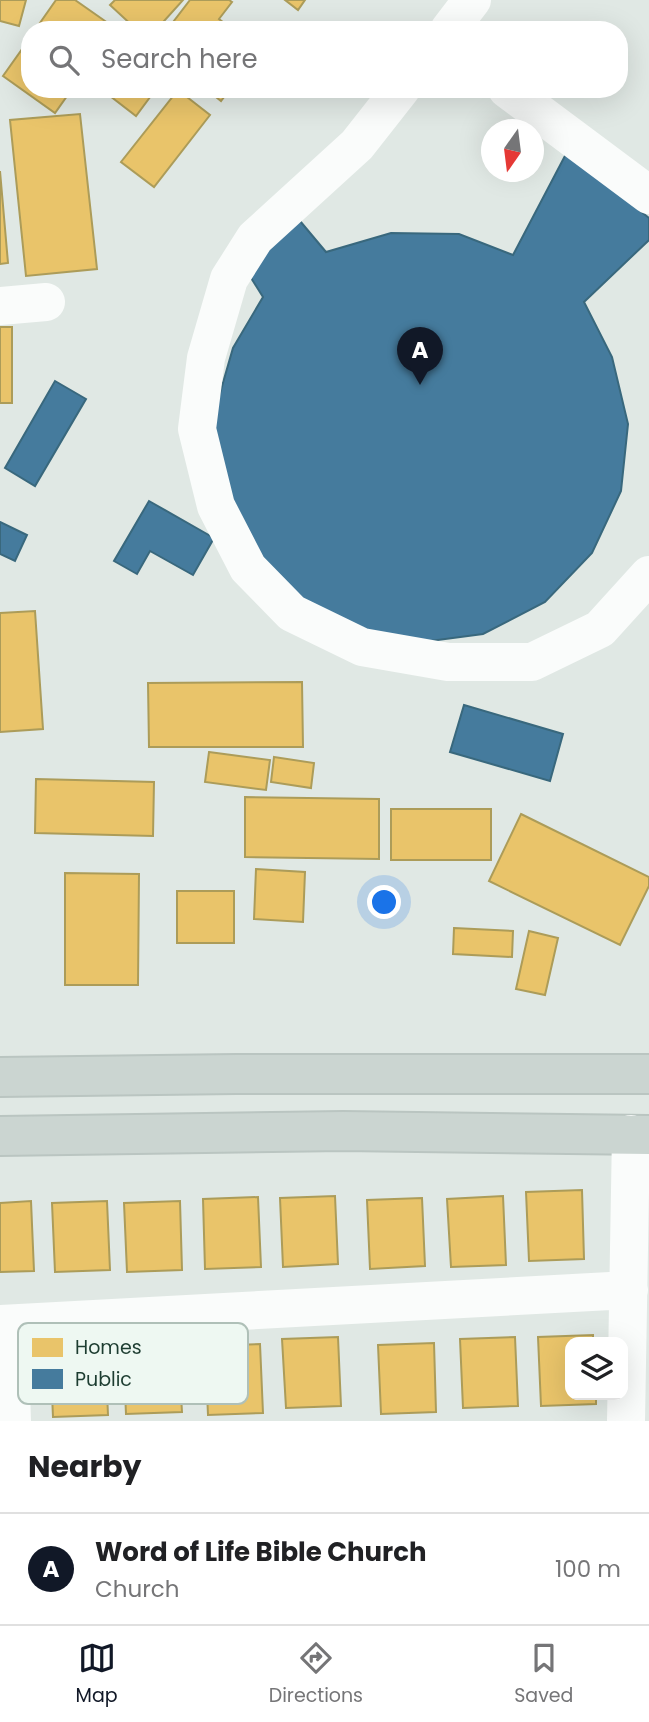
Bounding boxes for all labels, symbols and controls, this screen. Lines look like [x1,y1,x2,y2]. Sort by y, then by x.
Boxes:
search box [21,21,628,98]
icon: search [45,41,83,79]
text: Search here [101,41,258,77]
north arrow [481,119,544,182]
pin: A [397,327,443,385]
your location [367,885,401,919]
legend [18,1323,248,1404]
text: Homes [75,1334,142,1361]
map controls [565,1337,628,1400]
button: layers [565,1337,628,1400]
text: Public [75,1366,132,1393]
text: Nearby [28,1445,142,1488]
text: Word of Life Bible Church [95,1534,427,1570]
text: A [43,1553,59,1585]
text: 100 m [555,1553,621,1585]
text: Church [95,1573,179,1605]
tab: Map [76,1639,118,1710]
tab: Directions [269,1639,363,1710]
tab: Saved [514,1639,573,1710]

